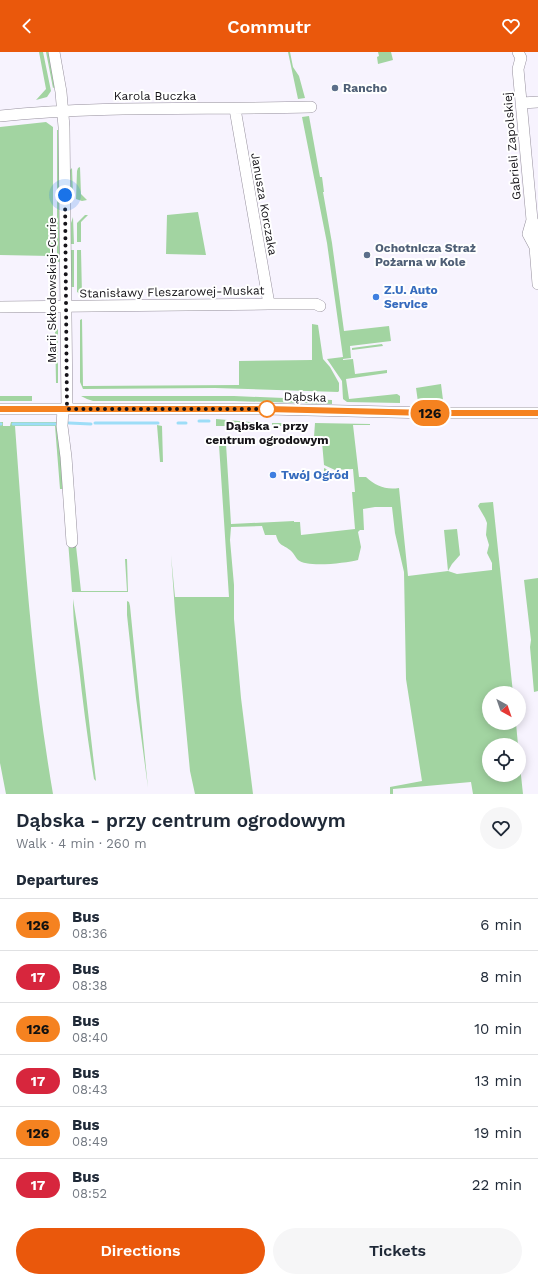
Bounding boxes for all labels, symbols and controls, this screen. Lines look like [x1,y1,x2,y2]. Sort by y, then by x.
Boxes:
icon: back [16,15,38,37]
icon: heart [500,15,522,37]
text: Commutr [227,16,311,37]
place label: Rancho [343,81,387,95]
marker: Rancho [330,83,340,93]
street label: Karola Buczka [114,89,196,103]
street label: Gabrieli Zapolskiej [500,92,524,200]
street label: Janusza Korczaka [248,151,280,257]
your location [55,185,75,205]
street label: Marii Skłodowskiej-Curie [45,217,59,363]
place label: Ochotnicza Straż Pożarna w Kole [375,241,476,269]
marker: Ochotnicza Straż Pożarna w Kole [362,250,372,260]
street label: Stanisławy Fleszarowej-Muskat [79,283,265,301]
place label: Z.U. Auto Service [384,283,438,311]
marker: Z.U. Auto Service [371,292,381,302]
street label: Dąbska [283,389,327,405]
marker: Dąbska - przy centrum ogrodowym [258,400,276,418]
line badge: 126 [407,400,453,426]
text: 126 [418,405,442,421]
place label: Dąbska - przy centrum ogrodowym [205,419,329,447]
place label: Twój Ogród [281,468,349,482]
marker: Twój Ogród [268,470,278,480]
north arrow [482,686,526,730]
map controls [482,686,526,782]
button: locate [482,738,526,782]
button: heart [480,807,522,849]
text: Dąbska - przy centrum ogrodowym [16,809,346,832]
text: Walk · 4 min · 260 m [16,836,147,851]
text: Departures [16,871,99,889]
text: Bus [72,908,100,926]
text: 6 min [480,916,522,934]
text: 126 [26,917,50,933]
text: 08:36 [72,926,107,941]
text: Bus [72,960,100,978]
text: 8 min [480,968,522,986]
text: 17 [31,969,45,985]
text: 08:38 [72,978,108,993]
text: Bus [72,1012,100,1030]
text: 10 min [474,1020,522,1038]
text: 126 [26,1021,50,1037]
text: 08:40 [72,1030,108,1045]
text: Bus [72,1064,100,1082]
text: 13 min [475,1072,522,1090]
text: 17 [31,1073,45,1089]
text: 08:43 [72,1082,107,1097]
text: Bus [72,1116,100,1134]
text: 19 min [474,1124,522,1142]
text: 126 [26,1125,50,1141]
text: 08:49 [72,1134,108,1149]
text: Bus [72,1168,100,1186]
text: 22 min [472,1176,522,1194]
text: 17 [31,1177,45,1193]
text: 08:52 [72,1186,107,1201]
button: Directions [16,1228,265,1274]
button: Tickets [273,1228,522,1274]

